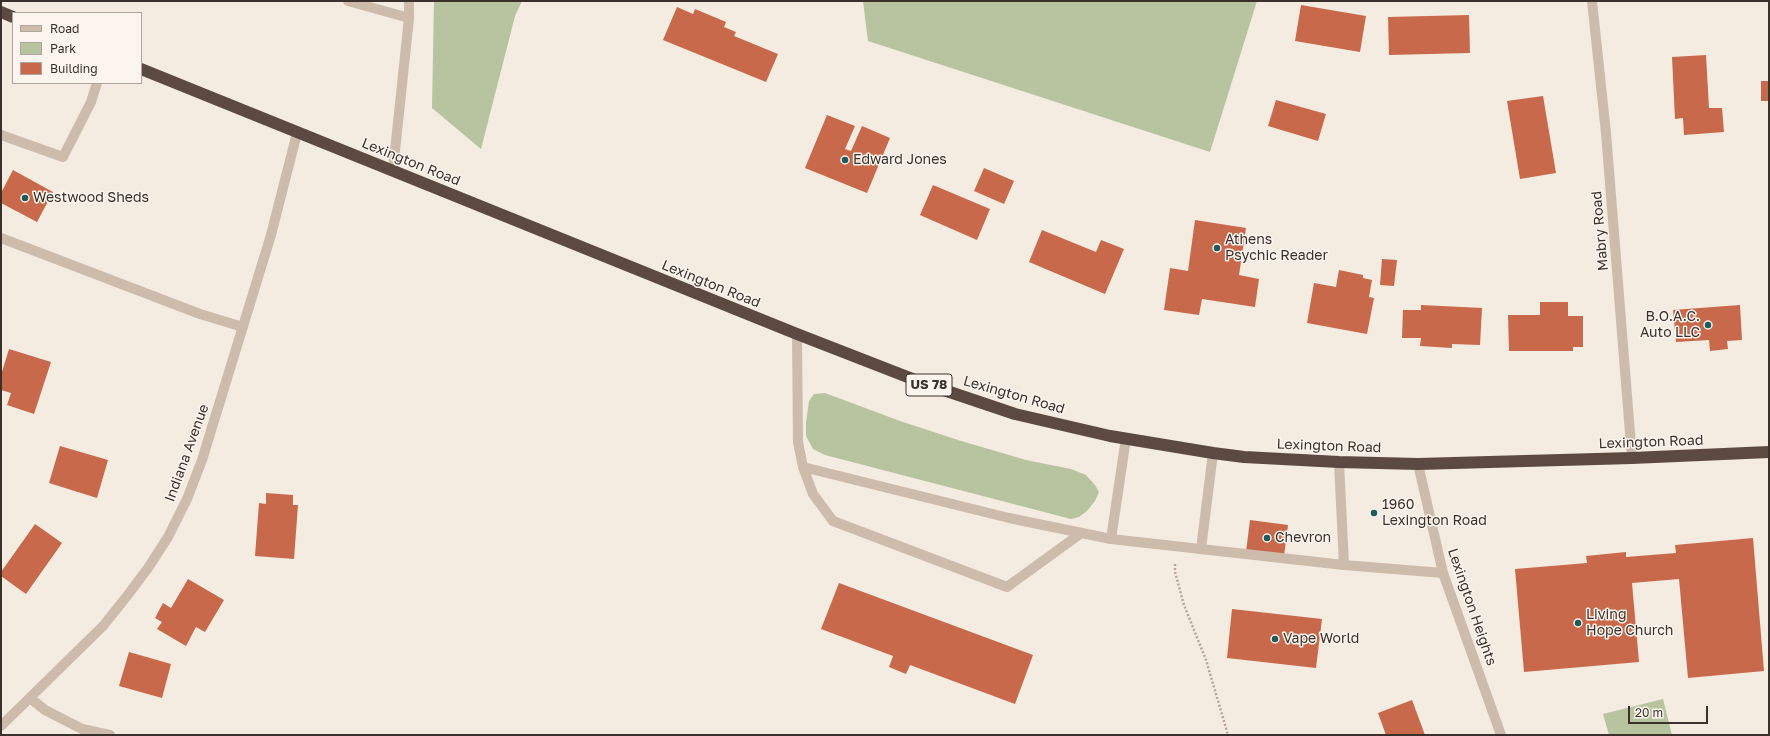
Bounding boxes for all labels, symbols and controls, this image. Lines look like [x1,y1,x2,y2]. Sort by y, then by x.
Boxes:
legend [12,12,142,84]
text: Road [50,21,79,36]
text: Park [50,41,76,56]
text: Building [50,61,98,76]
street label: Lexington Road [359,135,463,189]
place label: Edward Jones [853,152,947,168]
marker: Edward Jones [840,155,850,165]
place label: Westwood Sheds [33,190,149,206]
street label: Mabry Road [1588,190,1612,272]
marker: Westwood Sheds [20,193,30,203]
place label: Athens Psychic Reader [1225,232,1328,264]
marker: Athens Psychic Reader [1212,243,1222,253]
street label: Lexington Road [659,257,763,311]
place label: B.O.A.C. Auto LLC [1640,309,1700,342]
marker: B.O.A.C. Auto LLC [1703,320,1713,330]
street label: Lexington Road [961,372,1067,418]
road number: US 78 [906,374,952,396]
street label: Indiana Avenue [162,402,212,504]
street label: Lexington Road [1598,432,1704,452]
street label: Lexington Road [1276,436,1382,456]
place label: 1960 Lexington Road [1382,497,1487,530]
marker: 1960 Lexington Road [1369,508,1379,518]
place label: Chevron [1275,530,1331,546]
marker: Chevron [1262,533,1272,543]
street label: Lexington Heights [1444,546,1500,668]
place label: Living Hope Church [1586,607,1673,640]
marker: Living Hope Church [1573,618,1583,628]
place label: Vape World [1283,631,1359,647]
marker: Vape World [1270,634,1280,644]
scale bar [1630,698,1710,724]
text: 20 m [1635,705,1663,720]

